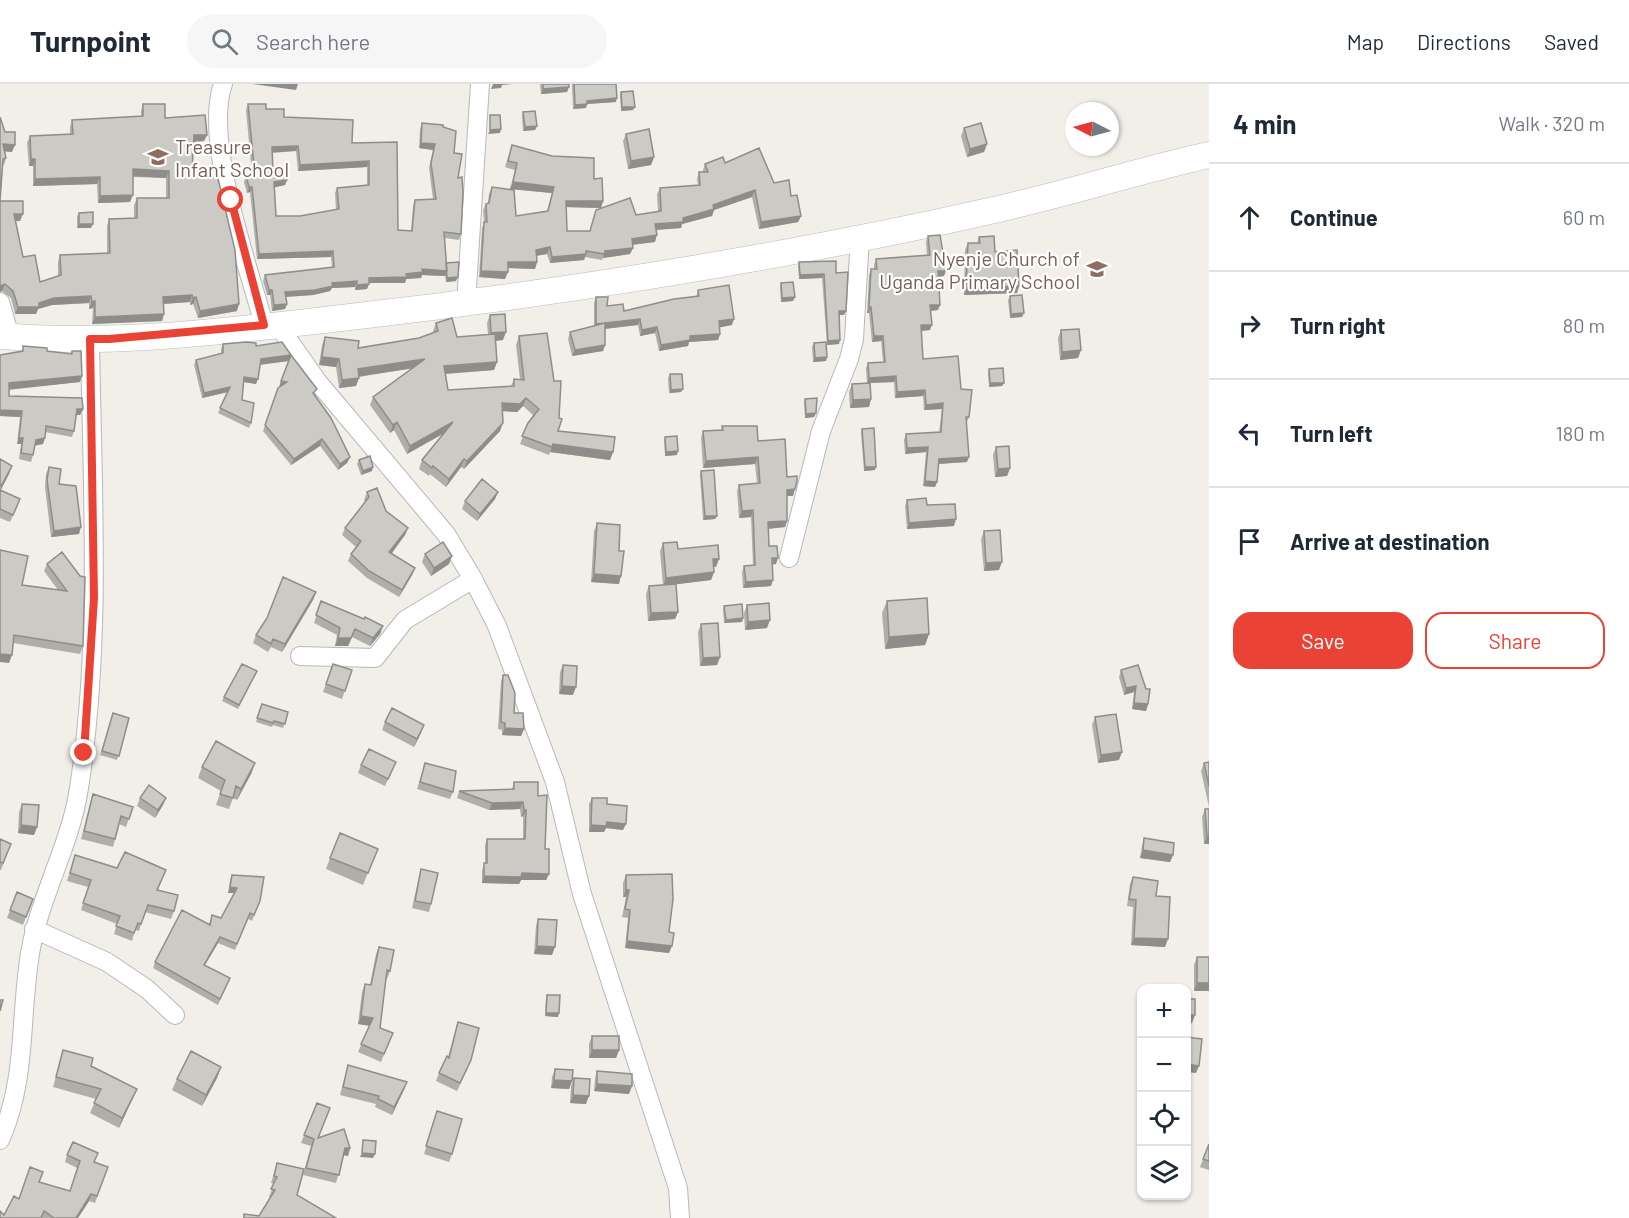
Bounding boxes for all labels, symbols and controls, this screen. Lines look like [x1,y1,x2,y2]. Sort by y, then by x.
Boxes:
search box [187,14,607,68]
text: Turnpoint [30,24,151,58]
icon: search [208,25,241,58]
text: Search here [256,28,370,54]
text: Map [1347,29,1384,54]
text: Directions [1417,29,1511,54]
text: Saved [1544,29,1599,54]
north arrow [1065,102,1119,156]
text: 4 min [1233,108,1297,139]
text: Walk · 320 m [1498,111,1605,135]
place label: Treasure Infant School [175,134,289,181]
school or university icon: Treasure Infant School [146,145,170,169]
route start [217,186,243,212]
icon: ahead [1233,201,1266,234]
text: Continue [1290,204,1378,230]
text: 60 m [1563,205,1605,229]
place label: Nyenje Church of Uganda Primary School [879,246,1080,293]
school or university icon: Nyenje Church of Uganda Primary School [1085,257,1109,281]
icon: right [1233,309,1266,342]
text: Turn right [1290,312,1385,338]
text: 80 m [1563,313,1605,337]
icon: left [1233,417,1266,450]
text: Turn left [1290,420,1373,446]
text: 180 m [1556,421,1605,445]
icon: arrive [1233,525,1266,558]
text: Arrive at destination [1290,528,1489,554]
button: Save [1233,612,1413,669]
button: Share [1425,612,1605,669]
route end [70,739,96,765]
map controls [1137,984,1191,1200]
button: + [1137,984,1191,1038]
button: − [1137,1038,1191,1092]
button: locate [1137,1092,1191,1146]
button: layers [1137,1146,1191,1200]

